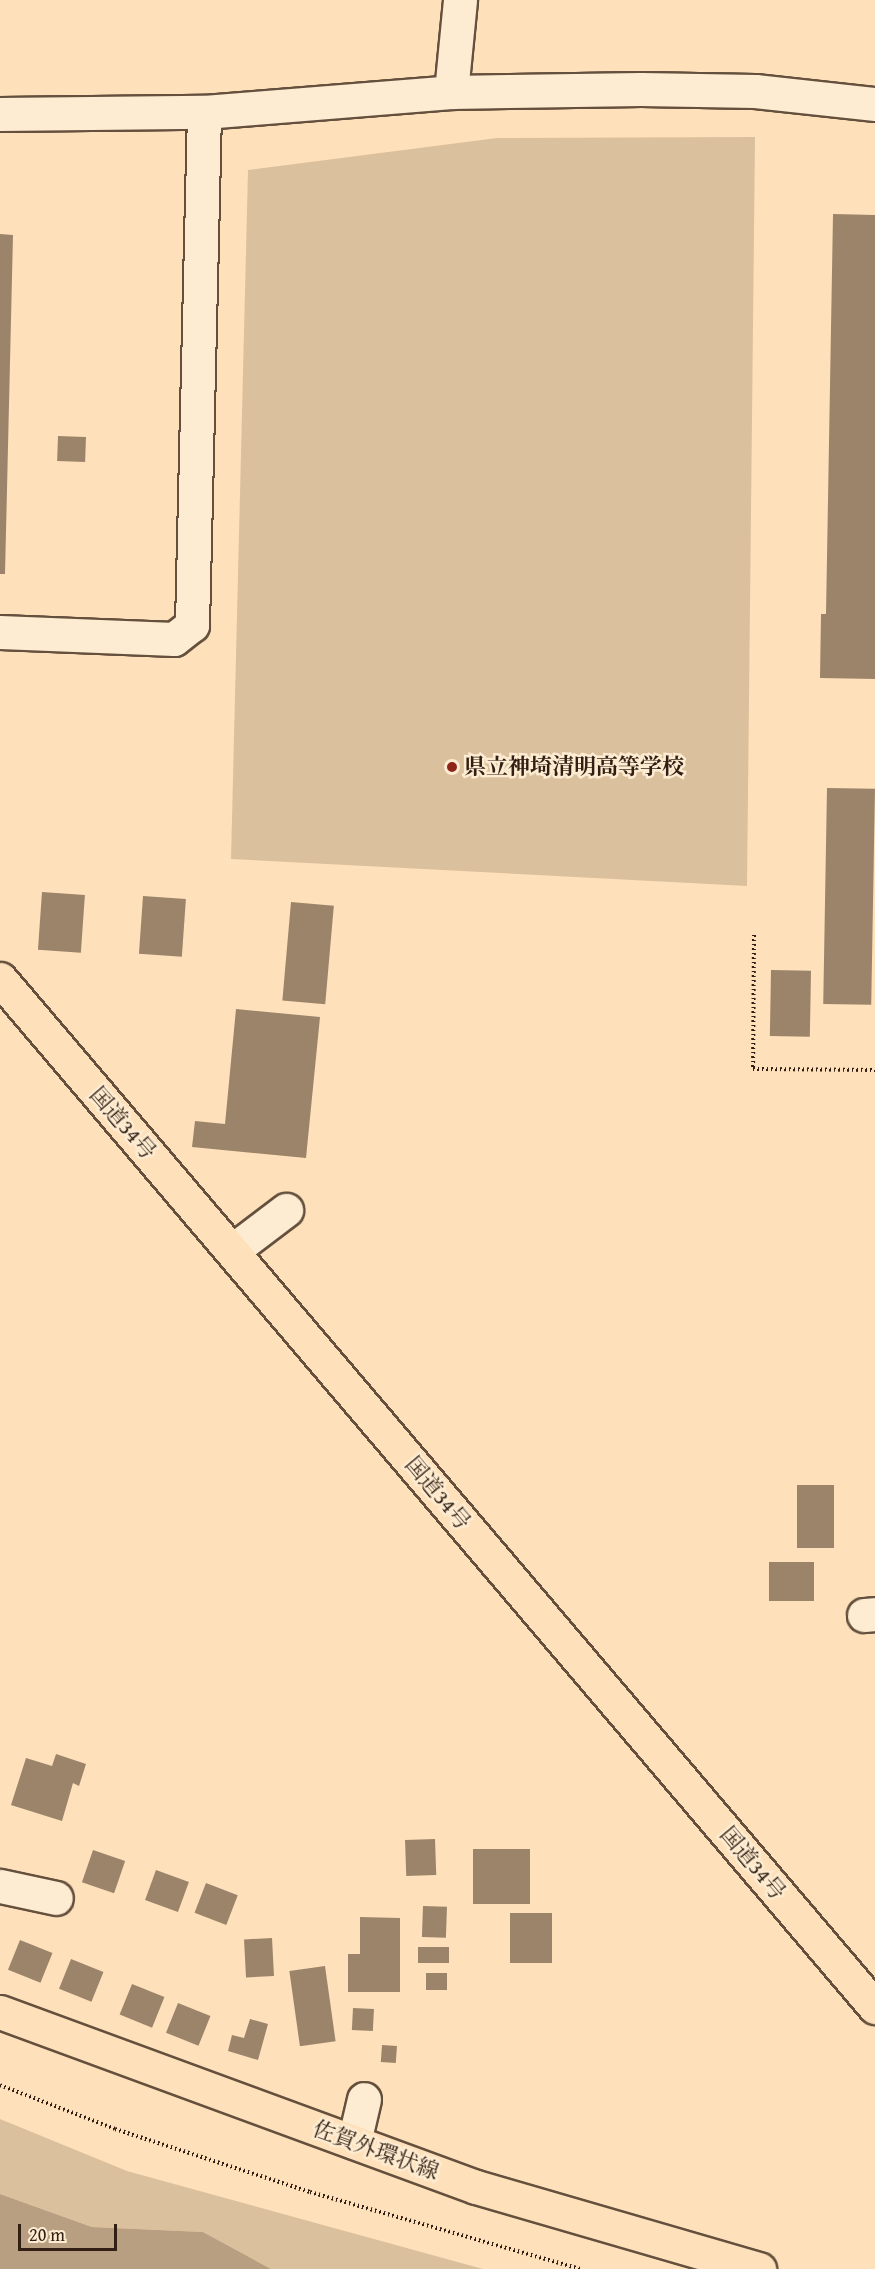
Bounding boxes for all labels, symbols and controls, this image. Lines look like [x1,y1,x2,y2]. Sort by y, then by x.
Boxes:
place label: 県立神埼清明高等学校 [464,754,684,780]
marker: 県立神埼清明高等学校 [445,760,459,774]
street label: 国道34号 [84,1081,162,1165]
street label: 国道34号 [400,1451,476,1535]
street label: 国道34号 [715,1821,791,1905]
street label: 佐賀外環状線 [309,2115,443,2185]
scale bar [21,2212,120,2250]
text: 20 m [29,2221,65,2248]

